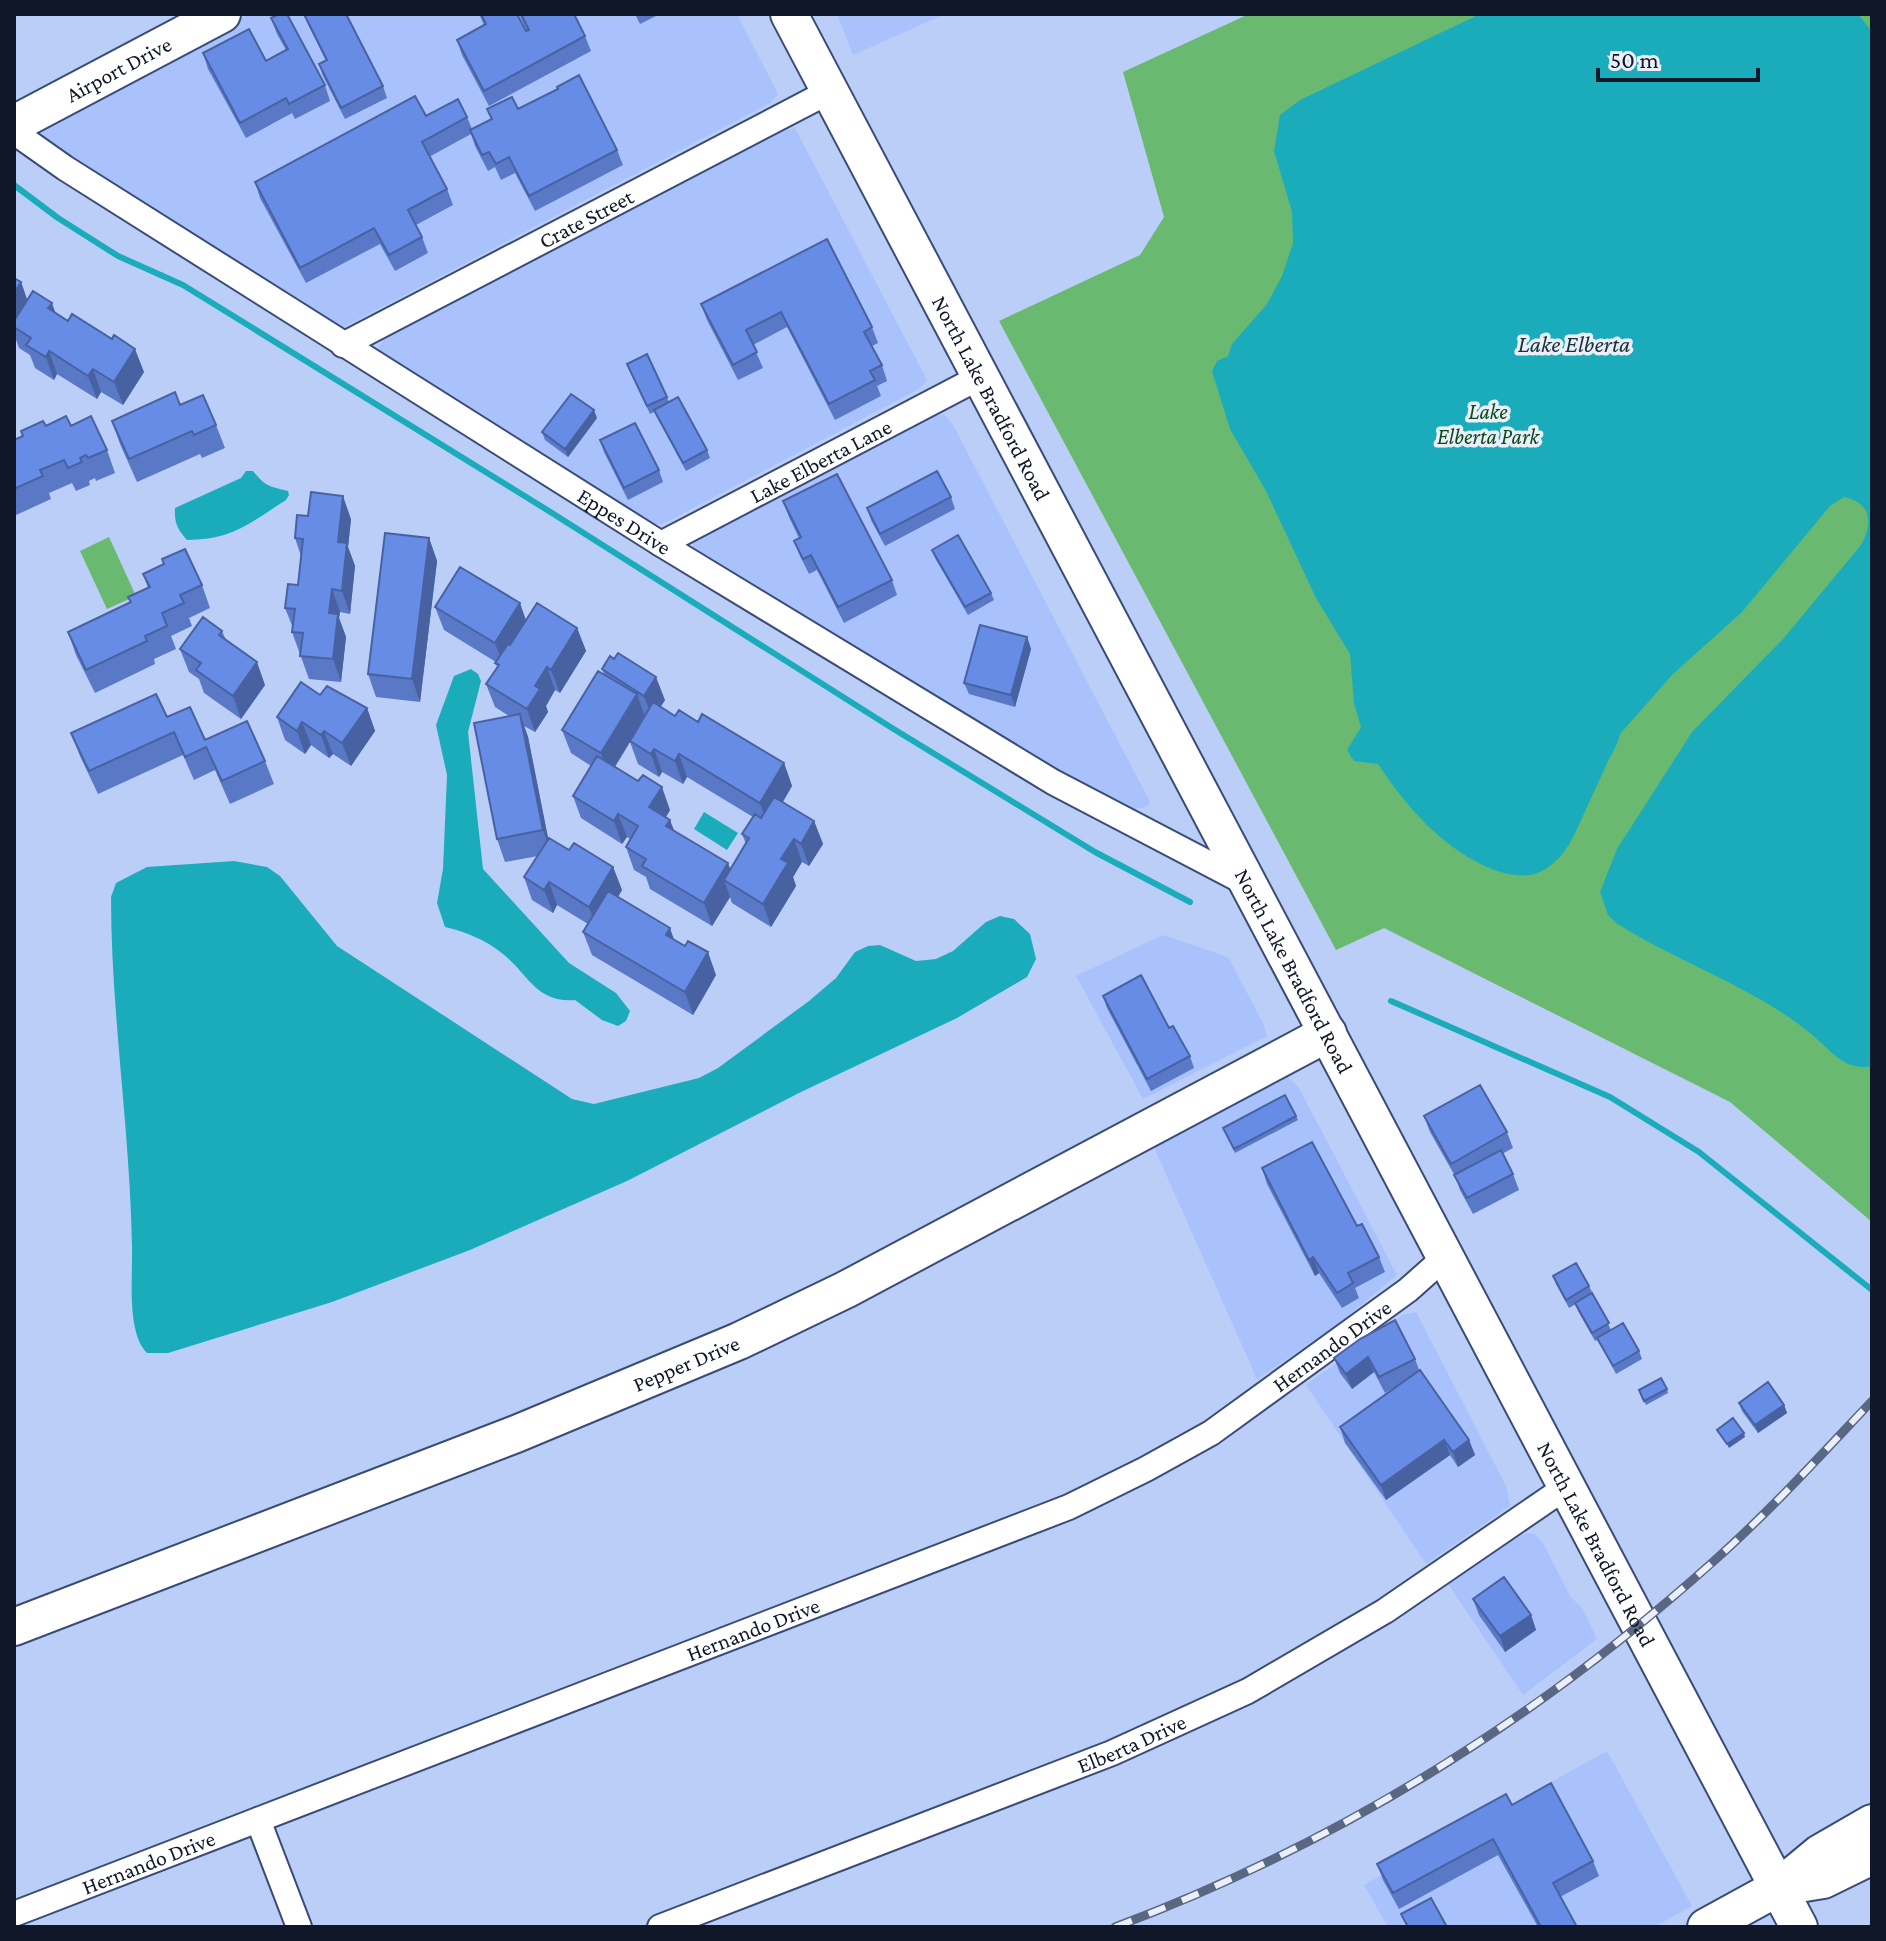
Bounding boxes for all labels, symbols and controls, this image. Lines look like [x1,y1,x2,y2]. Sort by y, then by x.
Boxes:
street label: Airport Drive [62,31,176,107]
scale bar [1598,32,1758,82]
text: 50 m [1610,46,1659,73]
street label: Crate Street [535,183,638,254]
street label: North Lake Bradford Road [927,291,1056,505]
water label: Lake Elberta [1518,330,1630,357]
park label: Lake Elberta Park [1437,399,1540,449]
street label: Lake Elberta Lane [746,414,896,508]
street label: Eppes Drive [573,483,675,560]
street label: North Lake Bradford Road [1229,864,1358,1078]
street label: Hernando Drive [1268,1295,1396,1397]
street label: Pepper Drive [629,1330,743,1397]
street label: North Lake Bradford Road [1532,1437,1661,1651]
street label: Hernando Drive [683,1592,823,1666]
street label: Elberta Drive [1074,1709,1190,1778]
street label: Hernando Drive [79,1826,218,1900]

